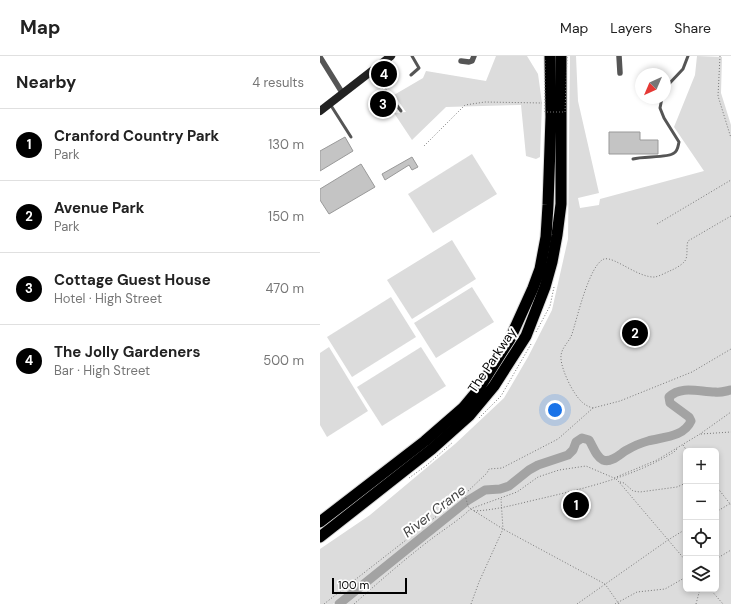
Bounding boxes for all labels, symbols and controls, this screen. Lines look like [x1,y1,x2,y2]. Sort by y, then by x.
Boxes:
text: Map [20,15,60,40]
text: Map [560,19,588,37]
text: Layers [610,19,652,37]
text: Share [674,19,711,37]
pin: 4 [371,59,397,89]
north arrow [635,68,671,104]
text: Nearby [16,71,76,93]
text: 4 results [252,74,304,91]
pin: 3 [370,89,396,119]
text: Cranford Country Park [54,126,219,146]
text: 1 [27,136,31,153]
text: 130 m [268,136,304,153]
text: Park [54,146,80,163]
text: Avenue Park [54,198,144,218]
text: 2 [25,208,33,225]
text: 150 m [268,208,304,225]
text: Park [54,218,80,235]
text: Cottage Guest House [54,270,211,290]
text: 3 [25,280,33,297]
text: 470 m [265,280,304,297]
text: Hotel · High Street [54,290,162,307]
pin: 2 [622,318,648,348]
street label: The Parkway [464,324,520,396]
text: The Jolly Gardeners [54,342,200,362]
text: 4 [25,352,33,369]
text: 500 m [263,352,304,369]
text: Bar · High Street [54,362,150,379]
your location [545,400,565,420]
map controls [683,448,719,592]
button: + [683,448,719,484]
water label: River Crane [399,481,469,541]
button: − [683,484,719,520]
pin: 1 [563,490,589,520]
button: locate [683,520,719,556]
button: layers [683,556,719,592]
scale bar [332,576,407,595]
text: 100 m [338,578,369,592]

